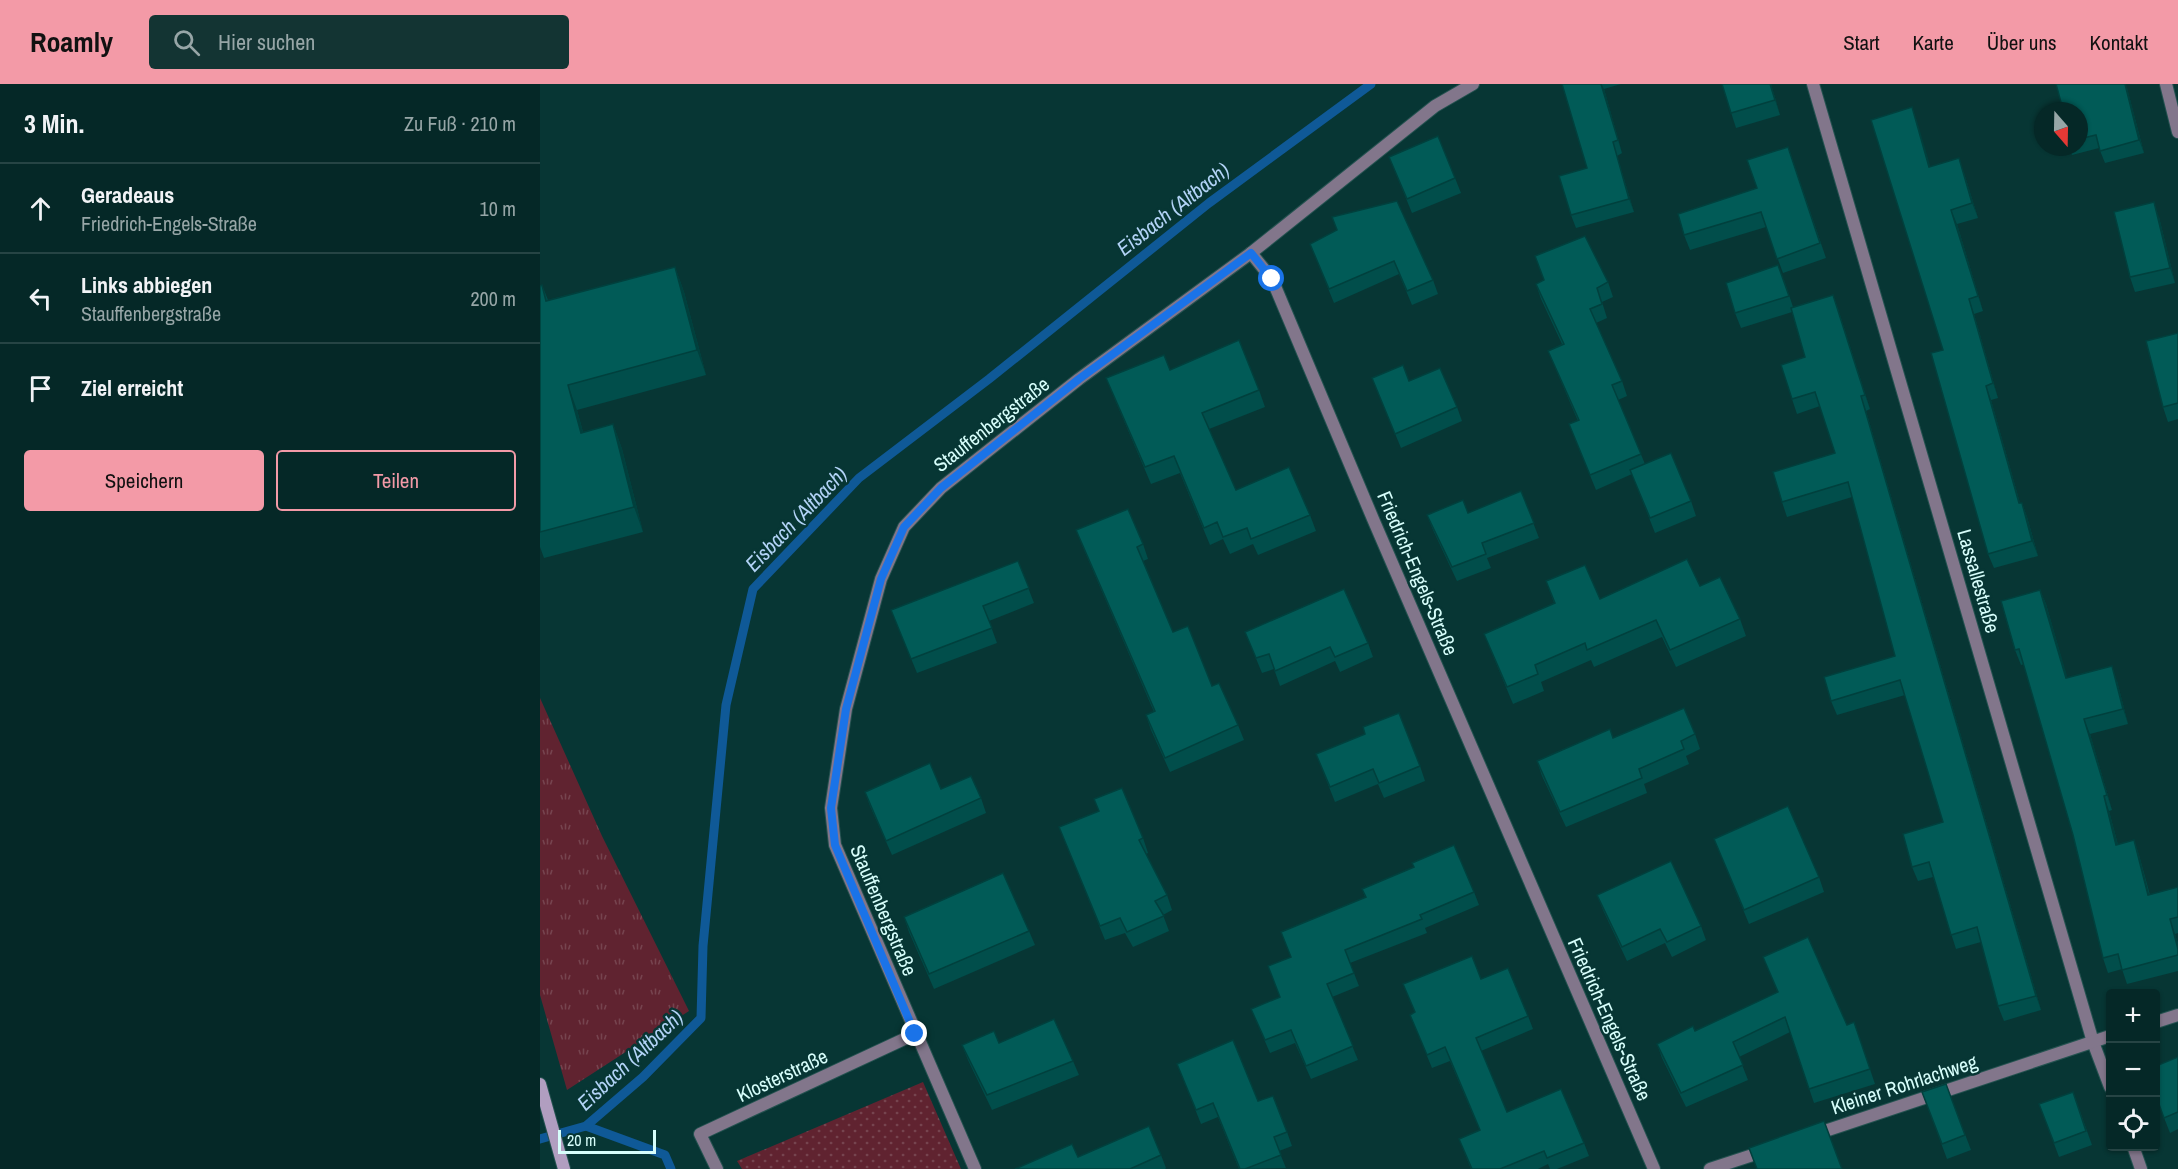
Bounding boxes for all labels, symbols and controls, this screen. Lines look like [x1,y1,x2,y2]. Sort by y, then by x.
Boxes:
search box [149,15,569,69]
text: Roamly [30,23,113,61]
icon: search [170,26,203,59]
text: Hier suchen [218,27,315,57]
text: Start [1843,28,1880,57]
text: Karte [1913,28,1954,57]
text: Über uns [1987,28,2057,57]
text: Kontakt [2090,28,2148,57]
north arrow [2034,102,2088,156]
text: 3 Min. [24,106,84,141]
text: Zu Fuß · 210 m [404,110,516,137]
water label: Eisbach (Altbach) [1111,156,1236,262]
text: Geradeaus [81,180,174,210]
icon: ahead [24,192,57,225]
text: 10 m [480,195,516,222]
text: Friedrich-Engels-Straße [81,210,257,237]
route start [1258,265,1284,291]
text: Links abbiegen [81,270,212,300]
icon: left [24,282,57,315]
text: 200 m [470,285,516,312]
text: Stauffenbergstraße [81,300,221,327]
street label: Stauffenbergstraße [927,370,1055,478]
icon: arrive [24,372,57,405]
text: Ziel erreicht [81,373,183,403]
button: Speichern [24,450,264,511]
button: Teilen [276,450,516,511]
water label: Eisbach (Altbach) [738,460,854,578]
street label: Friedrich-Engels-Straße [1371,487,1465,659]
street label: Lassallestraße [1951,526,2007,636]
street label: Stauffenbergstraße [844,840,924,980]
street label: Friedrich-Engels-Straße [1562,933,1658,1105]
map controls [2106,989,2160,1151]
button: + [2106,989,2160,1043]
water label: Eisbach (Altbach) [570,1003,690,1117]
route end [901,1020,927,1046]
street label: Klosterstraße [732,1042,832,1108]
button: − [2106,1043,2160,1097]
street label: Kleiner Rohrlachweg [1827,1048,1981,1120]
button: locate [2106,1097,2160,1151]
scale bar [558,1127,656,1154]
text: 20 m [567,1129,596,1151]

